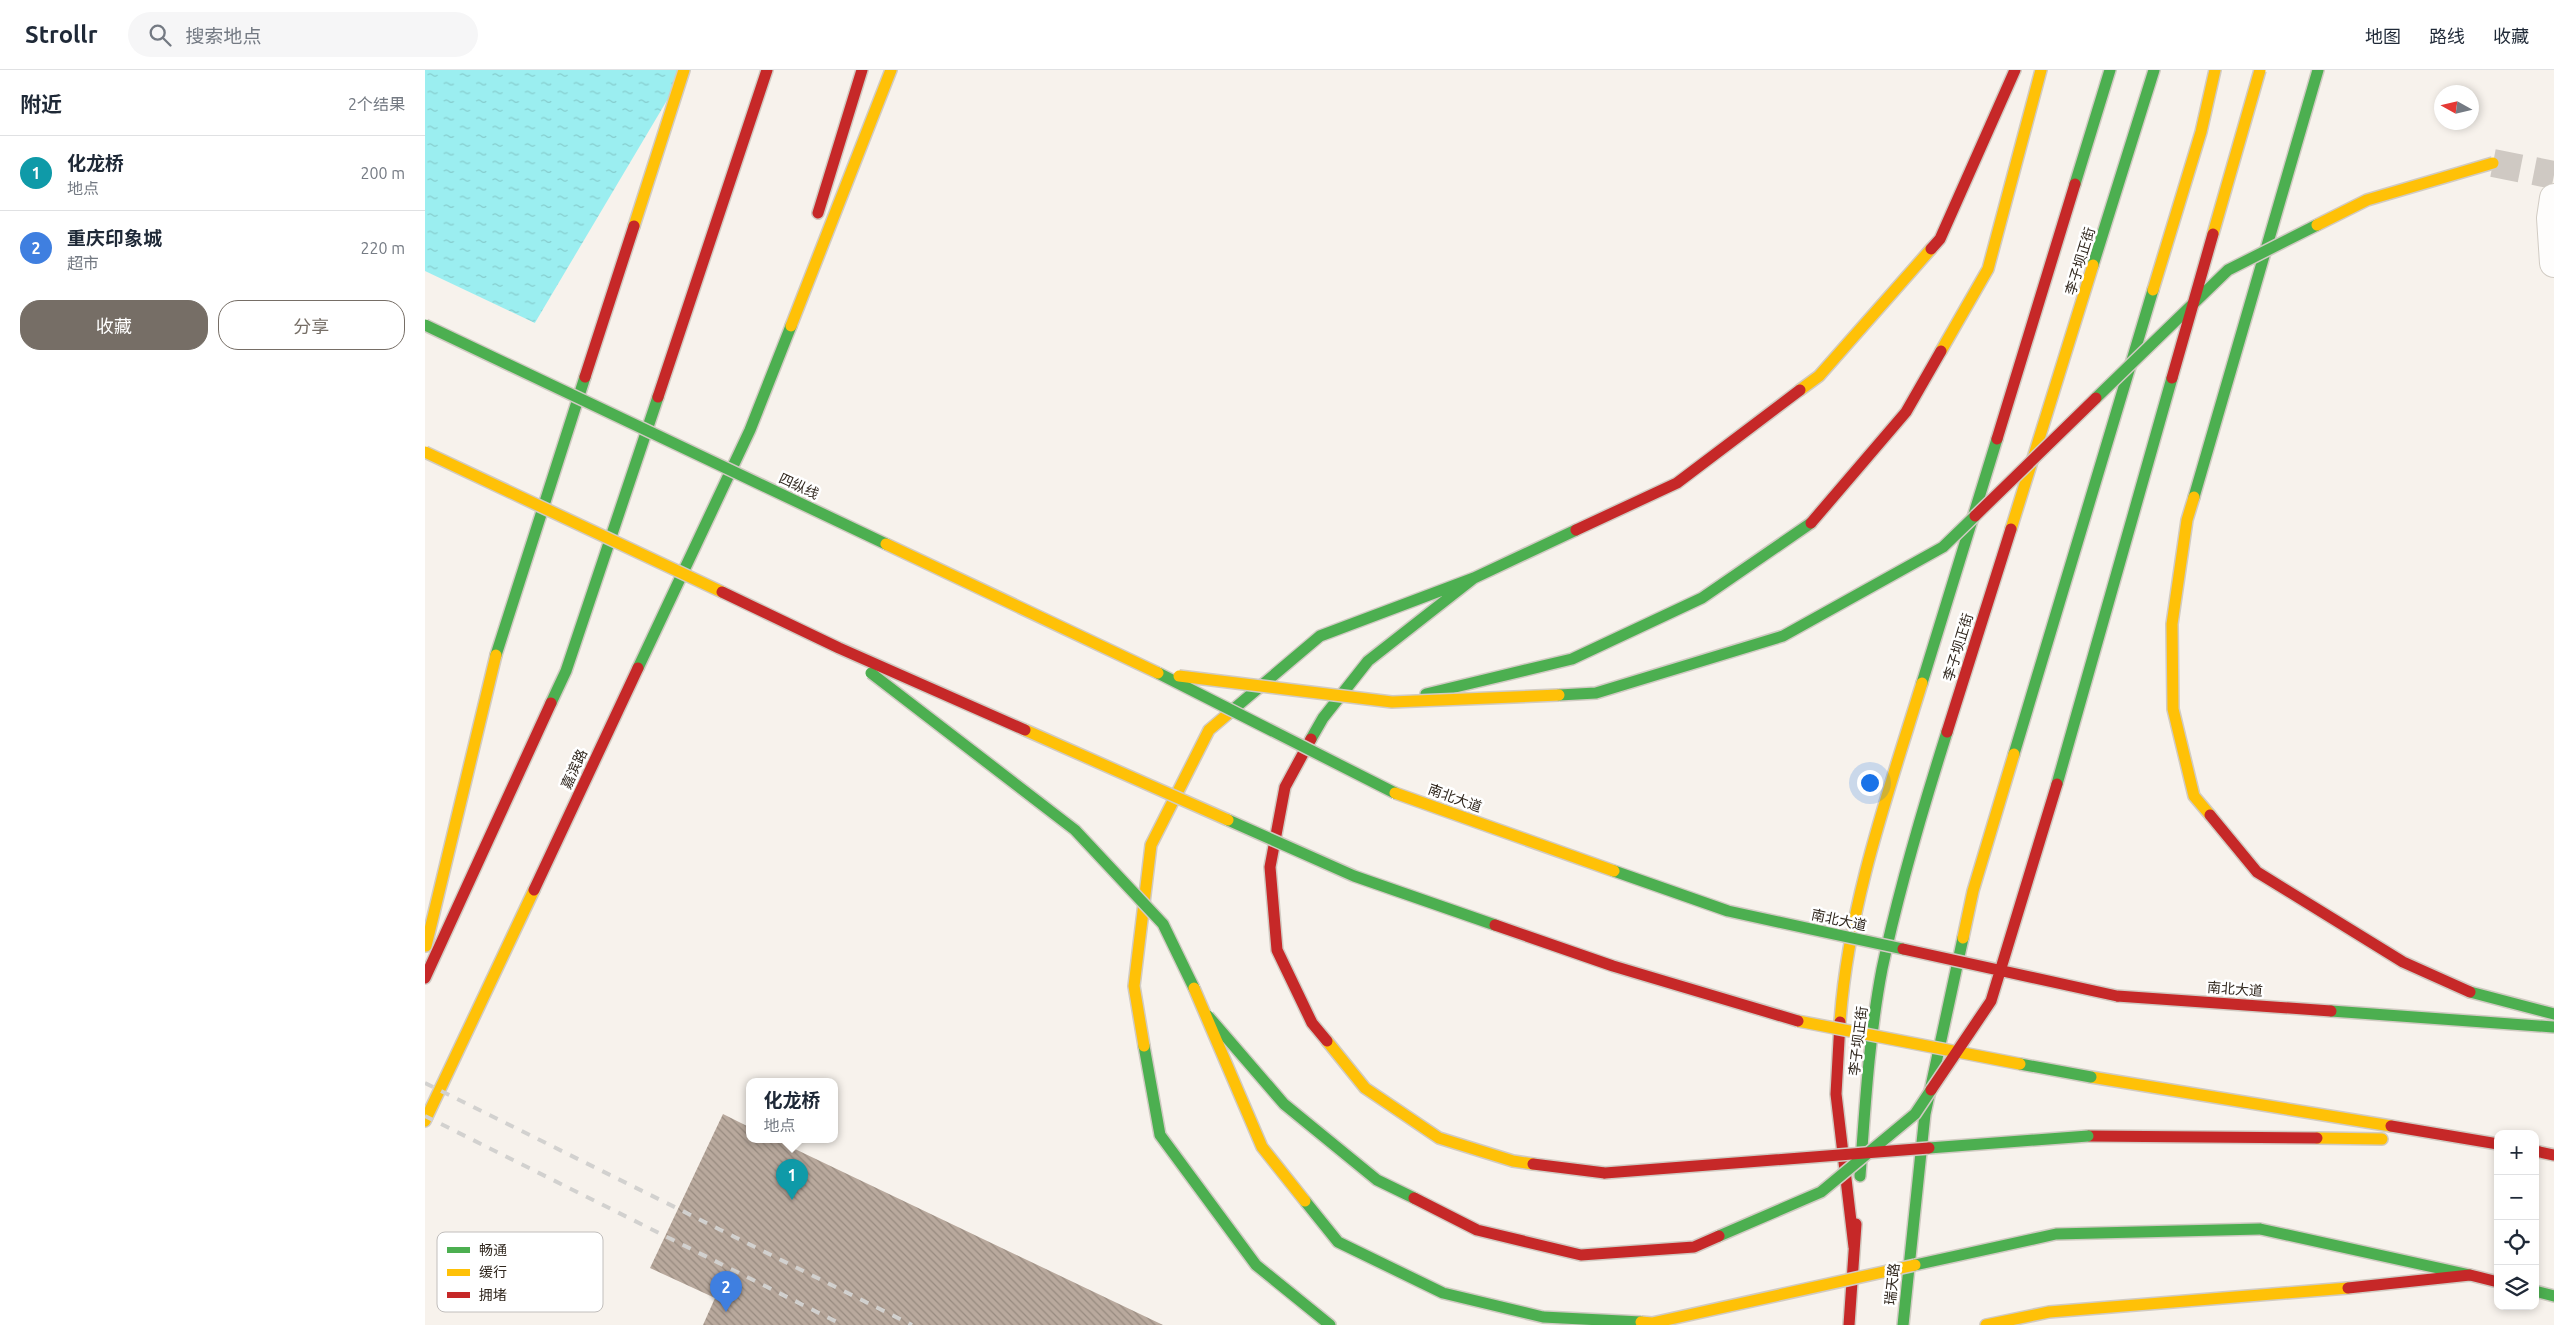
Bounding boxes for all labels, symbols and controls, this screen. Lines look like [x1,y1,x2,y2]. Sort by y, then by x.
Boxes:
search box [128,12,478,57]
text: Strollr [25,21,98,48]
icon: search [146,21,174,49]
text: 搜索地点 [186,25,262,47]
text: 地图 [2365,26,2401,46]
text: 路线 [2429,26,2465,46]
text: 收藏 [2493,26,2529,46]
north arrow [2434,85,2479,130]
text: 附近 [20,92,62,116]
text: 2个结果 [348,95,405,113]
text: 化龙桥 [67,152,124,174]
text: 1 [31,164,41,182]
text: 200 m [360,164,405,182]
text: 地点 [67,179,99,197]
street label: 李子坝正街 [2062,225,2098,297]
text: 重庆印象城 [67,227,162,249]
text: 2 [31,239,41,257]
text: 220 m [360,239,405,257]
text: 超市 [67,254,99,272]
button: 收藏 [20,300,208,350]
button: 分享 [218,300,405,350]
street label: 四纵线 [777,470,821,502]
street label: 李子坝正街 [1940,611,1976,683]
street label: 嘉滨路 [558,747,590,791]
your location [1857,770,1883,796]
street label: 南北大道 [1426,781,1484,815]
street label: 南北大道 [1810,906,1868,934]
street label: 南北大道 [2207,979,2263,999]
street label: 李子坝正街 [1846,1005,1870,1077]
popup [746,1078,838,1143]
text: 化龙桥 [763,1089,821,1111]
text: 地点 [763,1116,796,1134]
map controls [2494,1130,2539,1310]
button: + [2494,1130,2539,1175]
pin: 1 [776,1159,808,1200]
button: − [2494,1175,2539,1220]
button: locate [2494,1220,2539,1265]
legend [437,1232,603,1312]
text: 畅通 [479,1242,507,1258]
street label: 瑞天路 [1882,1262,1902,1306]
text: 缓行 [479,1264,507,1280]
button: layers [2494,1265,2539,1310]
pin: 2 [710,1271,742,1312]
text: 拥堵 [479,1287,507,1303]

